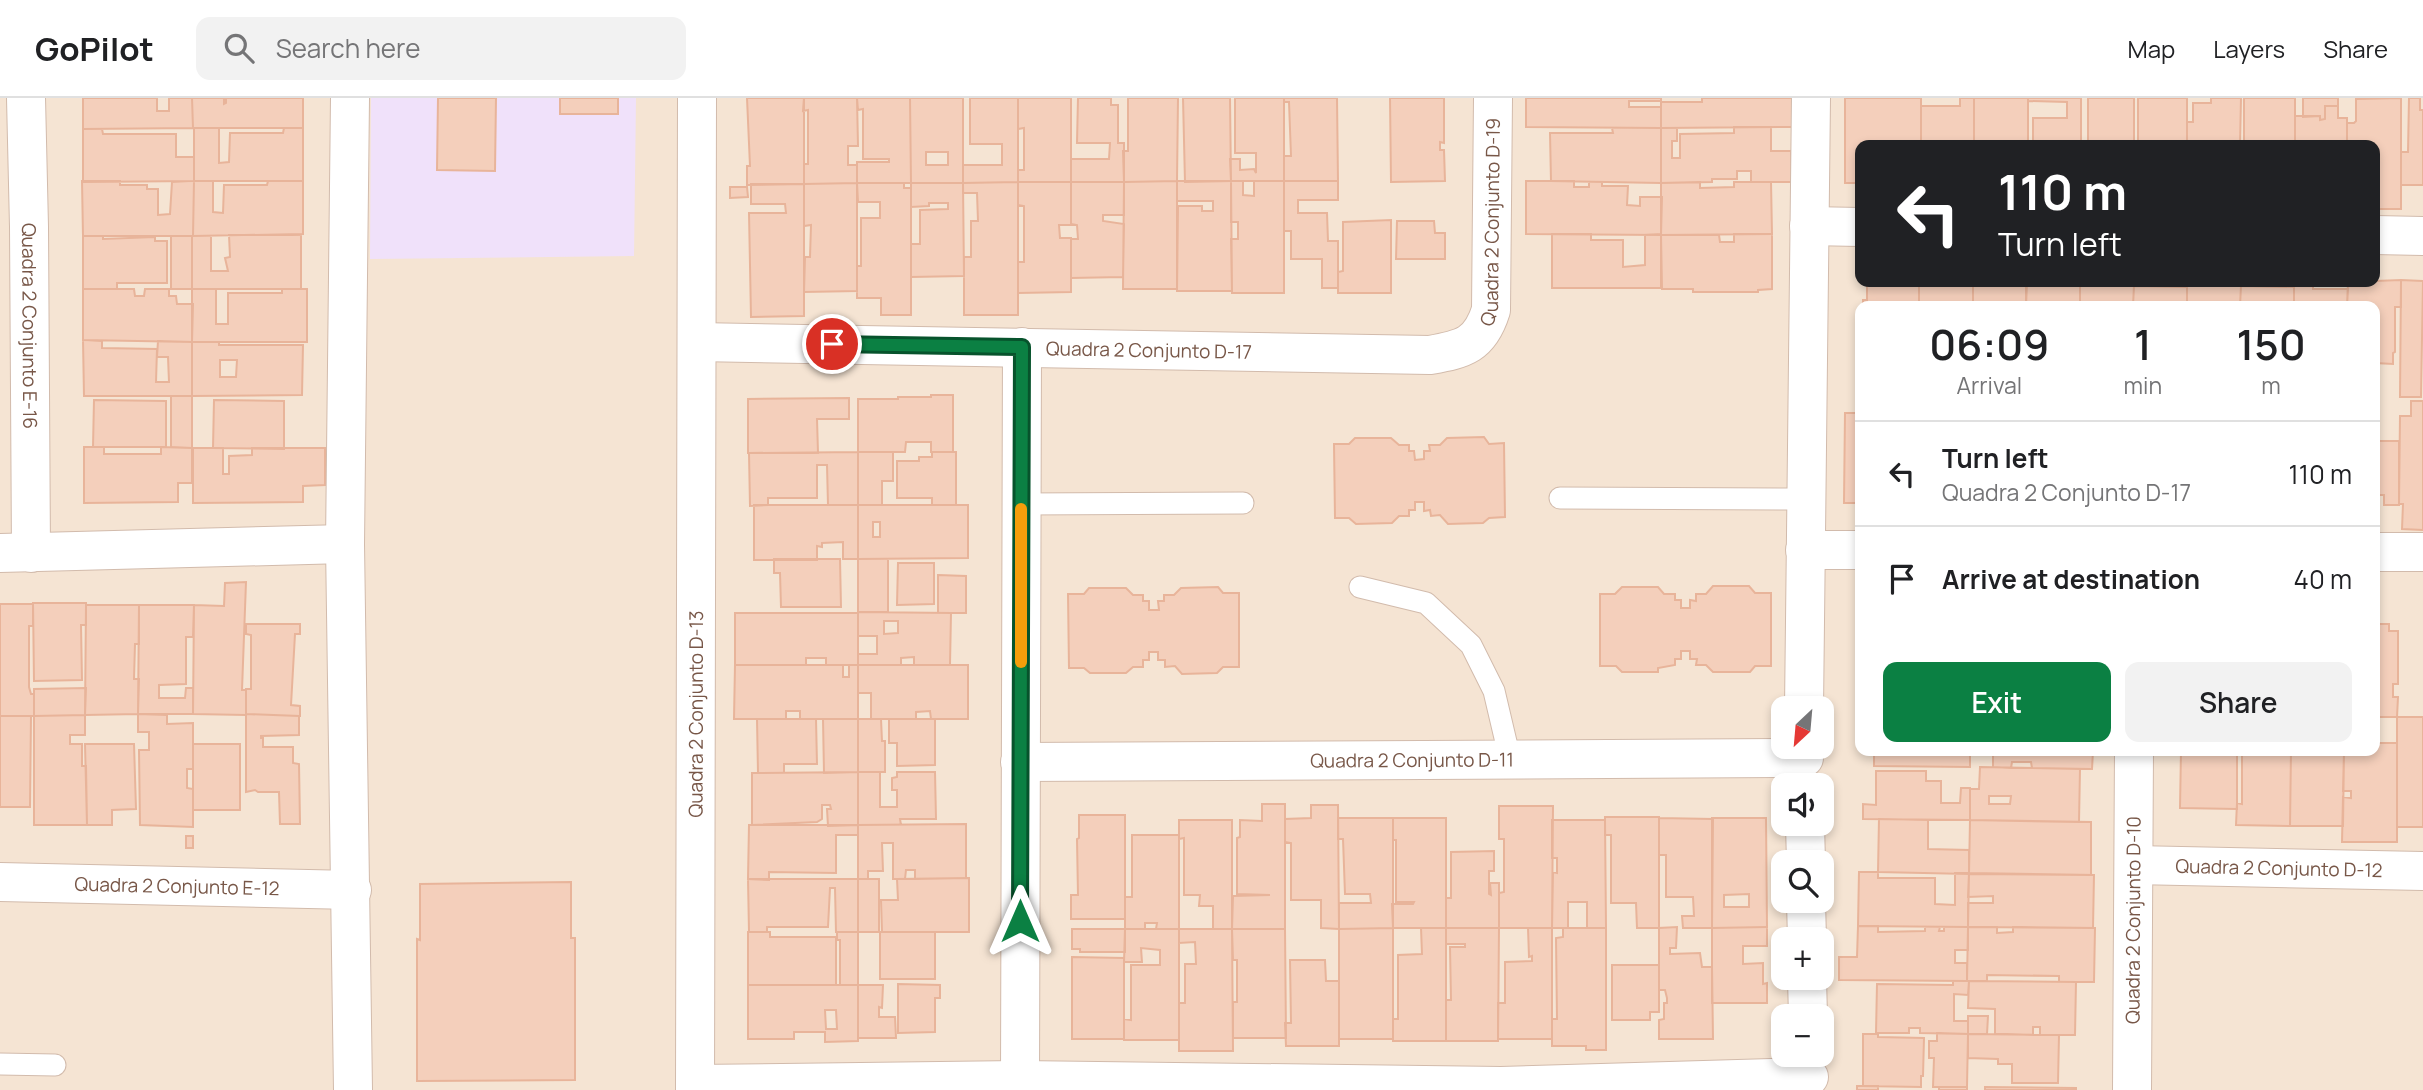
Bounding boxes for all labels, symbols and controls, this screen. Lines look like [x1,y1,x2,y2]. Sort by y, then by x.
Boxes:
search box [196,17,686,80]
text: GoPilot [35,26,154,71]
icon: search [220,29,258,67]
text: Search here [276,30,420,66]
text: Map [2128,32,2175,65]
text: Layers [2213,32,2285,65]
text: Share [2323,32,2388,65]
street label: Quadra 2 Conjunto D-19 [1473,118,1506,330]
text: 110 m [1998,158,2127,225]
icon: left [1883,168,1974,259]
text: Turn left [1998,222,2122,266]
street label: Quadra 2 Conjunto E-16 [16,223,43,429]
pin [802,314,862,374]
text: 06:09 [1929,315,2049,373]
text: 1 [2134,315,2152,373]
text: 150 [2236,315,2306,373]
icon: arrive [813,325,851,363]
street label: Quadra 2 Conjunto D-17 [1046,335,1252,365]
text: Arrival [1956,369,2022,401]
text: min [2124,369,2162,401]
text: m [2261,369,2281,401]
text: Turn left [1942,440,2049,476]
icon: left [1883,455,1921,493]
text: 110 m [2289,456,2352,492]
text: Quadra 2 Conjunto D-17 [1942,476,2191,508]
icon: arrive [1883,560,1921,598]
text: Arrive at destination [1942,561,2200,597]
text: 40 m [2294,561,2352,597]
street label: Quadra 2 Conjunto D-13 [683,611,709,817]
button: Exit [1883,662,2111,742]
button: Share [2125,662,2352,742]
north arrow [1771,696,1834,760]
map controls [1771,696,1834,1067]
street label: Quadra 2 Conjunto D-11 [1310,746,1514,774]
button: sound [1771,773,1834,836]
street label: Quadra 2 Conjunto D-10 [2119,816,2147,1024]
button: search [1771,850,1834,913]
street label: Quadra 2 Conjunto D-12 [2175,853,2383,883]
street label: Quadra 2 Conjunto E-12 [74,871,280,901]
position arrow [983,884,1057,958]
button: + [1771,927,1834,990]
button: − [1771,1004,1834,1067]

